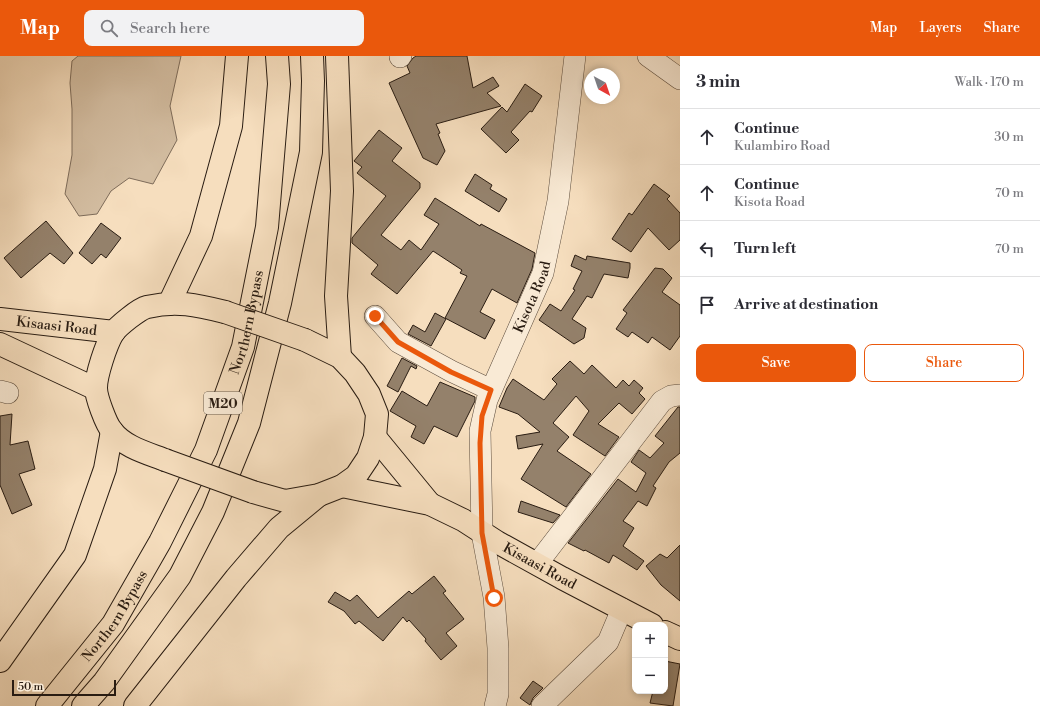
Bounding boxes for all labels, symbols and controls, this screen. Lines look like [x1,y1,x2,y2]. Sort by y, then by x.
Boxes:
search box [84,10,364,46]
text: Map [20,16,60,40]
icon: search [98,17,120,39]
text: Search here [130,19,210,38]
text: Map [870,19,897,37]
text: Layers [919,19,962,37]
text: Share [984,19,1020,37]
north arrow [584,68,620,104]
text: 3 min [696,71,740,93]
text: Walk · 170 m [954,74,1024,90]
text: Continue [734,119,799,138]
icon: ahead [696,126,718,148]
text: 30 m [994,129,1024,145]
text: Kulambiro Road [734,138,830,154]
text: Continue [734,175,799,194]
icon: ahead [696,182,718,204]
text: 70 m [995,185,1024,201]
text: Kisota Road [734,194,805,210]
icon: left [696,238,718,260]
text: Turn left [734,239,796,258]
text: 70 m [995,241,1024,257]
street label: Kisota Road [510,260,555,336]
street label: Northern Bypass [226,269,268,377]
icon: arrive [696,294,718,316]
text: Arrive at destination [734,295,878,314]
route end [366,307,384,325]
street label: Kisaasi Road [15,313,98,340]
button: Save [696,344,856,382]
button: Share [864,344,1024,382]
road number: M20 [204,392,242,414]
street label: Kisaasi Road [499,539,579,594]
street label: Northern Bypass [78,567,152,666]
route start [485,589,503,607]
map controls [632,622,668,694]
button: + [632,622,668,658]
button: − [632,658,668,694]
scale bar [12,678,116,697]
text: 50 m [18,680,43,694]

